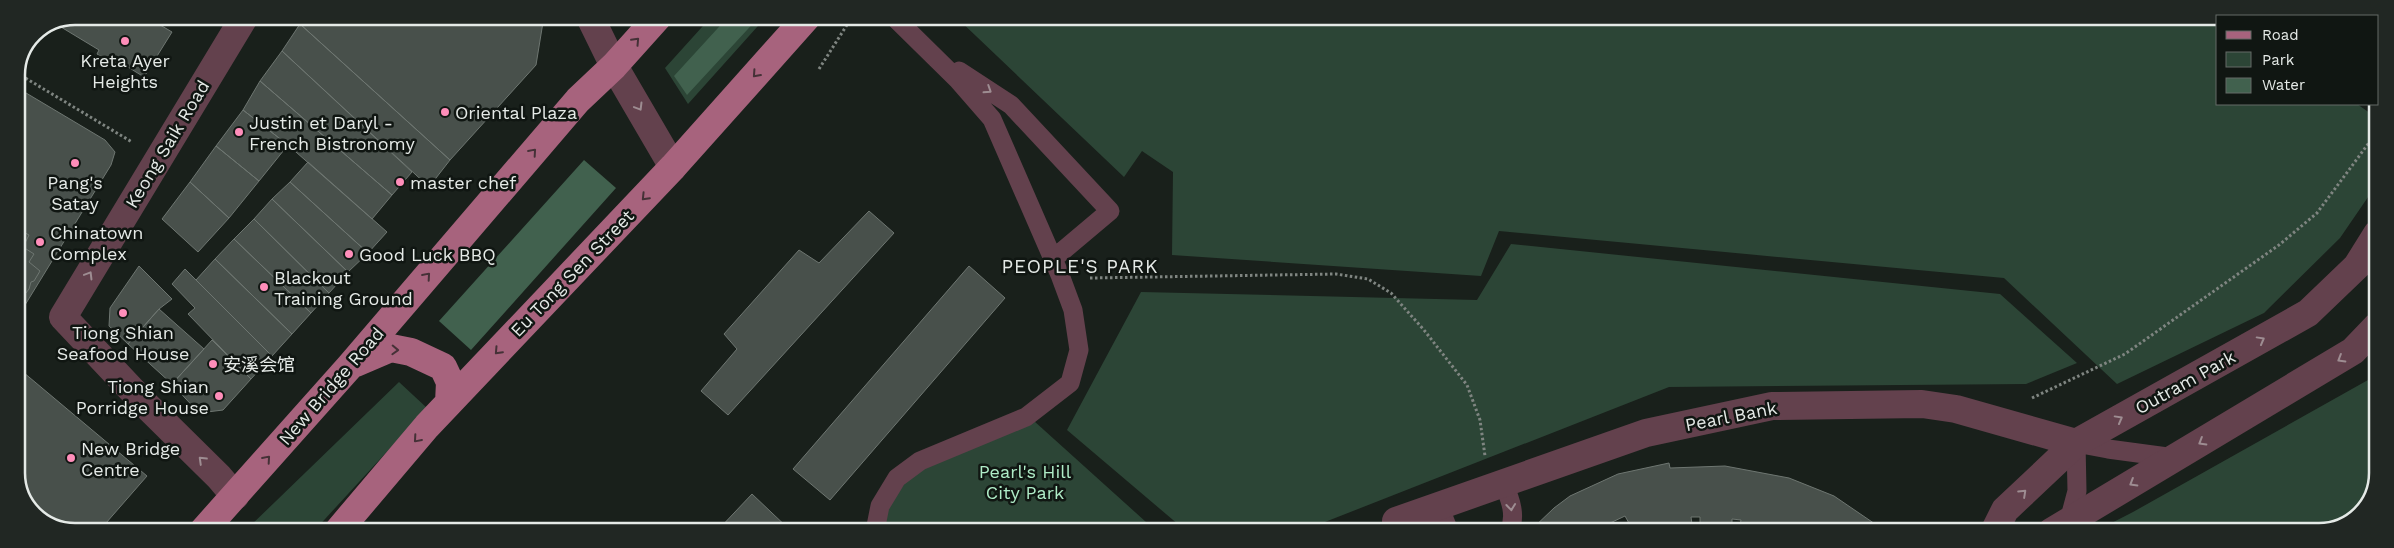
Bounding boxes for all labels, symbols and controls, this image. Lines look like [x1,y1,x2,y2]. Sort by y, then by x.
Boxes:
legend [2216,15,2379,105]
text: Road [2262,26,2299,44]
marker: Kreta Ayer Heights [119,35,131,47]
one-way arrow [630,38,639,47]
place label: Kreta Ayer Heights [80,50,170,92]
text: Park [2262,51,2295,69]
one-way arrow [753,68,762,77]
street label: Keong Saik Road [121,76,213,212]
text: Water [2262,76,2305,94]
one-way arrow [983,84,992,94]
place label: Oriental Plaza [455,102,577,123]
one-way arrow [632,102,642,111]
marker: Oriental Plaza [439,106,451,118]
place label: Justin et Daryl - French Bistronomy [249,112,415,154]
marker: Justin et Daryl - French Bistronomy [233,126,245,138]
one-way arrow [527,149,536,158]
marker: Pang's Satay [69,157,81,169]
place label: Pang's Satay [47,172,103,214]
place label: master chef [410,172,516,193]
marker: master chef [394,176,406,188]
one-way arrow [641,191,650,200]
street label: Eu Tong Sen Street [506,205,638,341]
place label: Chinatown Complex [50,222,144,264]
marker: Chinatown Complex [34,236,46,248]
place label: Good Luck BBQ [359,244,496,265]
marker: Good Luck BBQ [343,248,355,260]
district label: PEOPLE'S PARK [1001,255,1159,278]
place label: Blackout Training Ground [274,267,413,309]
one-way arrow [82,272,92,281]
one-way arrow [421,272,430,281]
marker: Blackout Training Ground [258,281,270,293]
marker: Tiong Shian Seafood House [117,307,129,319]
place label: Tiong Shian Seafood House [57,322,189,364]
street label: New Bridge Road [274,323,388,449]
one-way arrow [2255,336,2264,346]
one-way arrow [392,345,400,356]
one-way arrow [495,346,504,355]
street label: Outram Park [2131,346,2239,418]
one-way arrow [2338,352,2347,362]
place label: 安溪会馆 [223,354,295,375]
marker: 安溪会馆 [207,358,219,370]
place label: Tiong Shian Porridge House [76,376,209,418]
marker: Tiong Shian Porridge House [213,390,225,402]
street label: Pearl Bank [1683,397,1779,435]
one-way arrow [2113,415,2122,425]
one-way arrow [413,433,422,442]
one-way arrow [2198,436,2207,446]
place label: New Bridge Centre [81,438,180,480]
marker: New Bridge Centre [65,452,77,464]
one-way arrow [261,456,270,465]
one-way arrow [199,457,208,466]
park label: Pearl's Hill City Park [979,461,1072,503]
one-way arrow [2130,476,2139,486]
one-way arrow [2017,490,2026,499]
one-way arrow [1505,504,1516,512]

